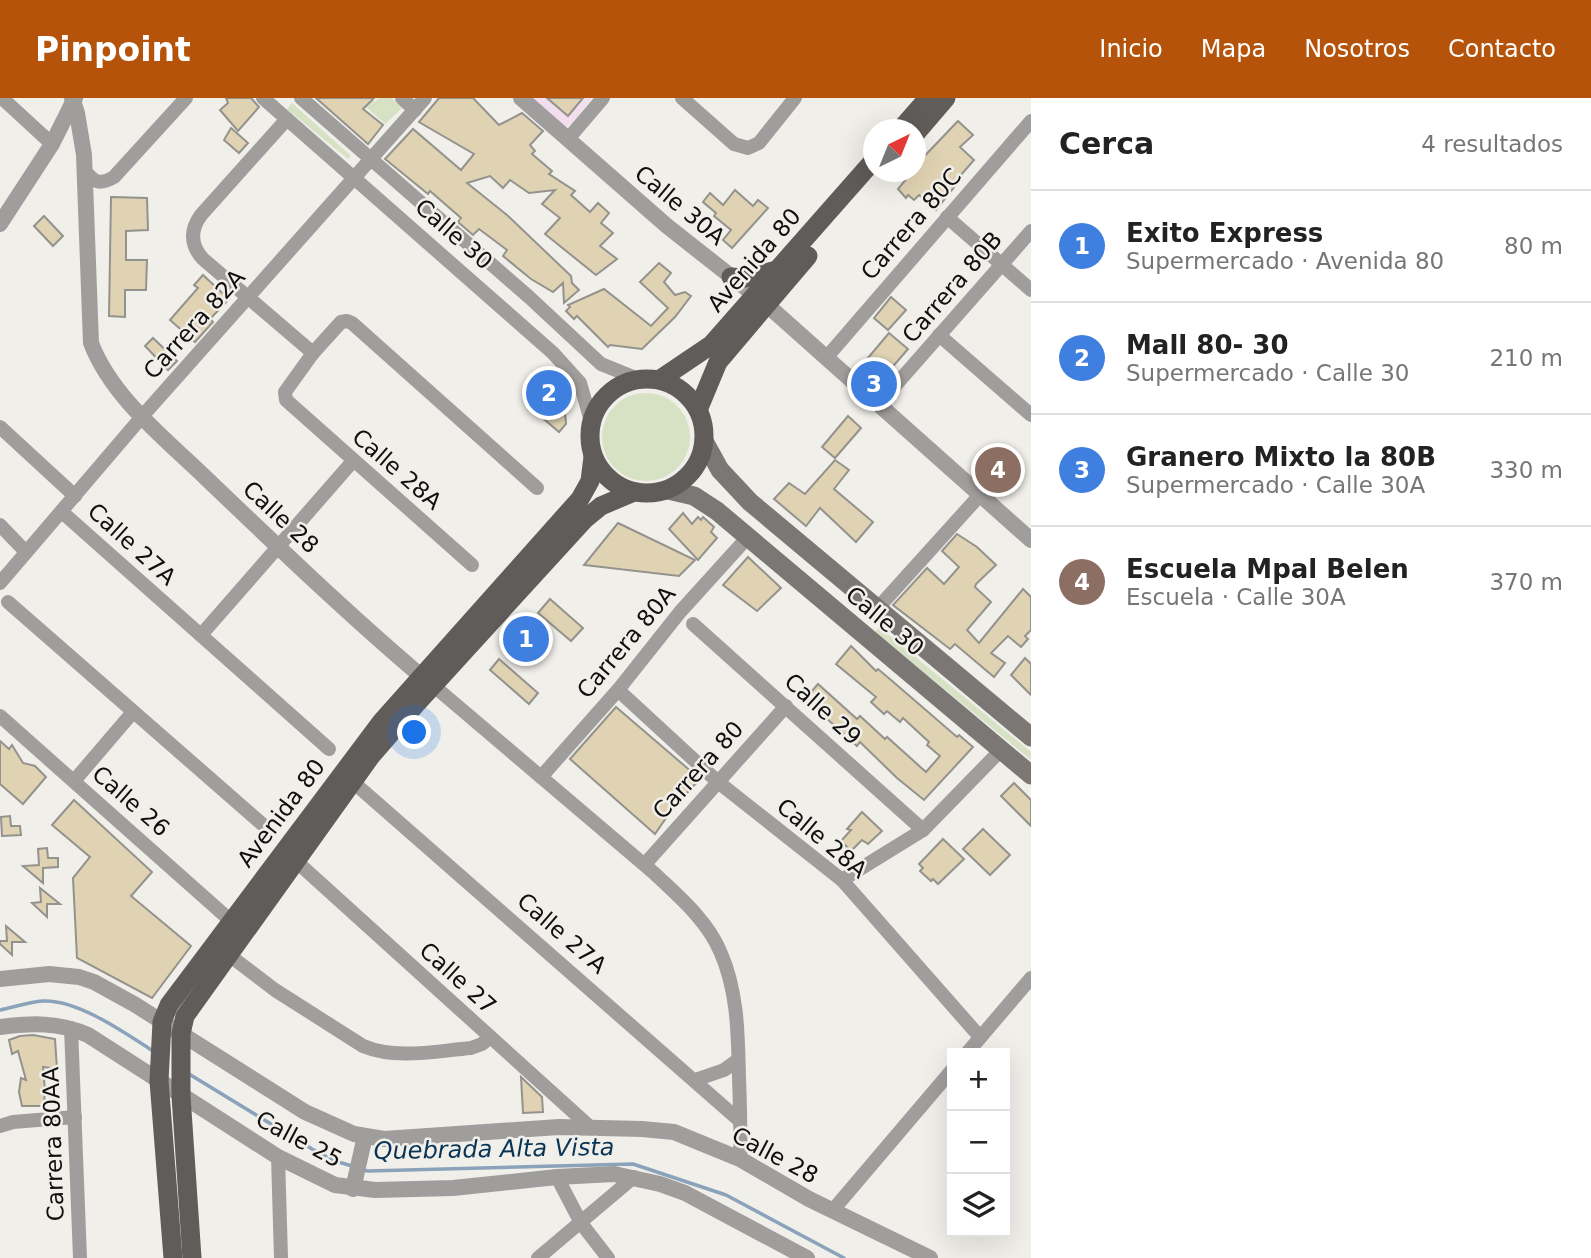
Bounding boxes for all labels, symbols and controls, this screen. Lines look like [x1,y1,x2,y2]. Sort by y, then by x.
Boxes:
text: Pinpoint [35,30,191,69]
text: Inicio [1099,35,1163,63]
text: Mapa [1201,35,1266,63]
text: Nosotros [1304,35,1410,63]
text: Contacto [1448,35,1556,63]
north arrow [863,119,926,182]
text: Cerca [1059,126,1154,161]
text: 4 resultados [1421,131,1563,157]
street label: Calle 30A [630,160,730,250]
street label: Carrera 80C [856,163,966,285]
street label: Calle 30 [410,193,498,275]
street label: Avenida 80 [702,203,806,317]
text: Exito Express [1126,218,1323,248]
street label: Carrera 80B [897,226,1007,348]
text: 1 [1074,233,1090,259]
text: 80 m [1504,233,1563,259]
text: Supermercado · Avenida 80 [1126,248,1444,274]
street label: Carrera 82A [138,264,250,384]
text: Mall 80- 30 [1126,330,1289,360]
text: 2 [1074,345,1090,371]
text: 210 m [1489,345,1563,371]
pin: 3 [851,358,897,410]
text: Supermercado · Calle 30 [1126,360,1410,386]
pin: 2 [526,367,572,419]
street label: Calle 28A [347,423,447,515]
text: Granero Mixto la 80B [1126,442,1436,472]
pin: 4 [975,444,1021,496]
text: 3 [1074,457,1090,483]
text: 330 m [1489,457,1563,483]
text: Supermercado · Calle 30A [1126,472,1425,498]
street label: Calle 28 [238,476,324,558]
street label: Calle 27A [83,498,182,590]
text: Escuela Mpal Belen [1126,554,1409,584]
text: 4 [1074,569,1090,595]
text: 370 m [1489,569,1563,595]
street label: Carrera 80A [572,581,681,703]
street label: Calle 30 [841,581,929,661]
text: Escuela · Calle 30A [1126,584,1346,610]
pin: 1 [503,613,549,665]
street label: Calle 29 [779,668,867,750]
your location [397,715,431,749]
street label: Carrera 80 [647,716,749,824]
street label: Avenida 80 [232,754,330,872]
street label: Calle 26 [87,760,175,842]
street label: Calle 28A [772,793,872,883]
street label: Calle 27A [512,887,612,979]
street label: Calle 27 [414,937,502,1019]
map controls [947,1048,1010,1237]
button: + [947,1048,1010,1111]
street label: Carrera 80AA [37,1066,69,1222]
street label: Calle 25 [252,1106,346,1172]
button: − [947,1111,1010,1174]
street label: Calle 28 [728,1122,822,1188]
water label: Quebrada Alta Vista [373,1133,615,1165]
button: layers [947,1174,1010,1237]

